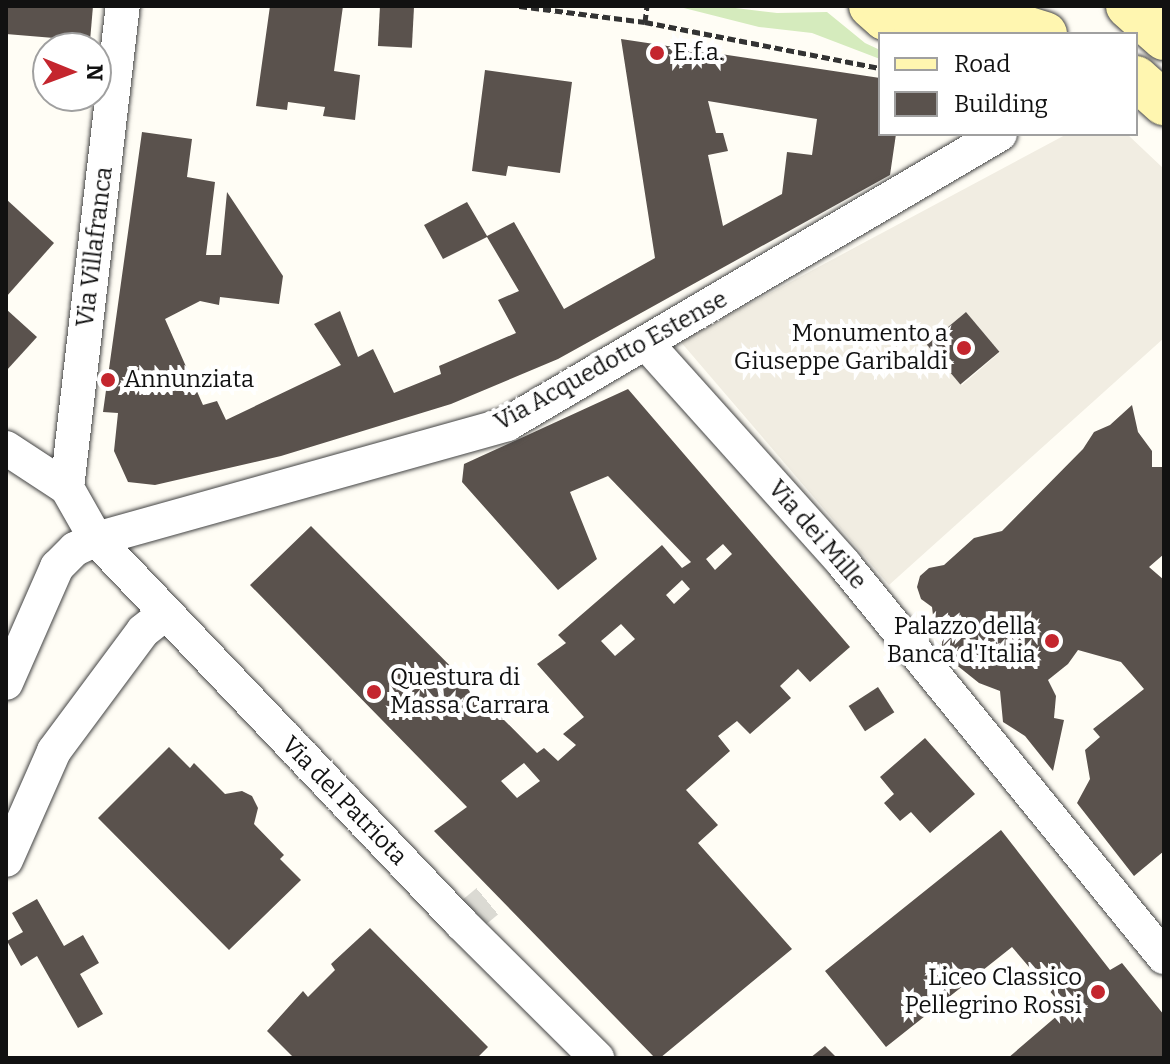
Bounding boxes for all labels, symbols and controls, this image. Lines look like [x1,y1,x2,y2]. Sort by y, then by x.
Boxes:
north arrow [32,32,112,112]
legend [878,32,1138,136]
place label: E.f.a. [673,39,724,67]
marker: E.f.a. [648,44,666,62]
text: Road [954,50,1010,78]
text: N [81,64,108,81]
text: Building [954,90,1048,118]
street label: Via Villafranca [71,165,119,329]
street label: Via Acquedotto Estense [490,285,732,437]
place label: Monumento a Giuseppe Garibaldi [734,320,948,376]
marker: Monumento a Giuseppe Garibaldi [955,339,973,357]
place label: Annunziata [124,366,254,394]
marker: Annunziata [99,371,117,389]
street label: Via dei Mille [762,475,872,595]
place label: Palazzo della Banca d'Italia [887,613,1036,669]
marker: Palazzo della Banca d'Italia [1043,632,1061,650]
place label: Questura di Massa Carrara [390,664,549,720]
marker: Questura di Massa Carrara [365,683,383,701]
street label: Via del Patriota [275,731,413,871]
place label: Liceo Classico Pellegrino Rossi [905,964,1082,1020]
marker: Liceo Classico Pellegrino Rossi [1089,983,1107,1001]

